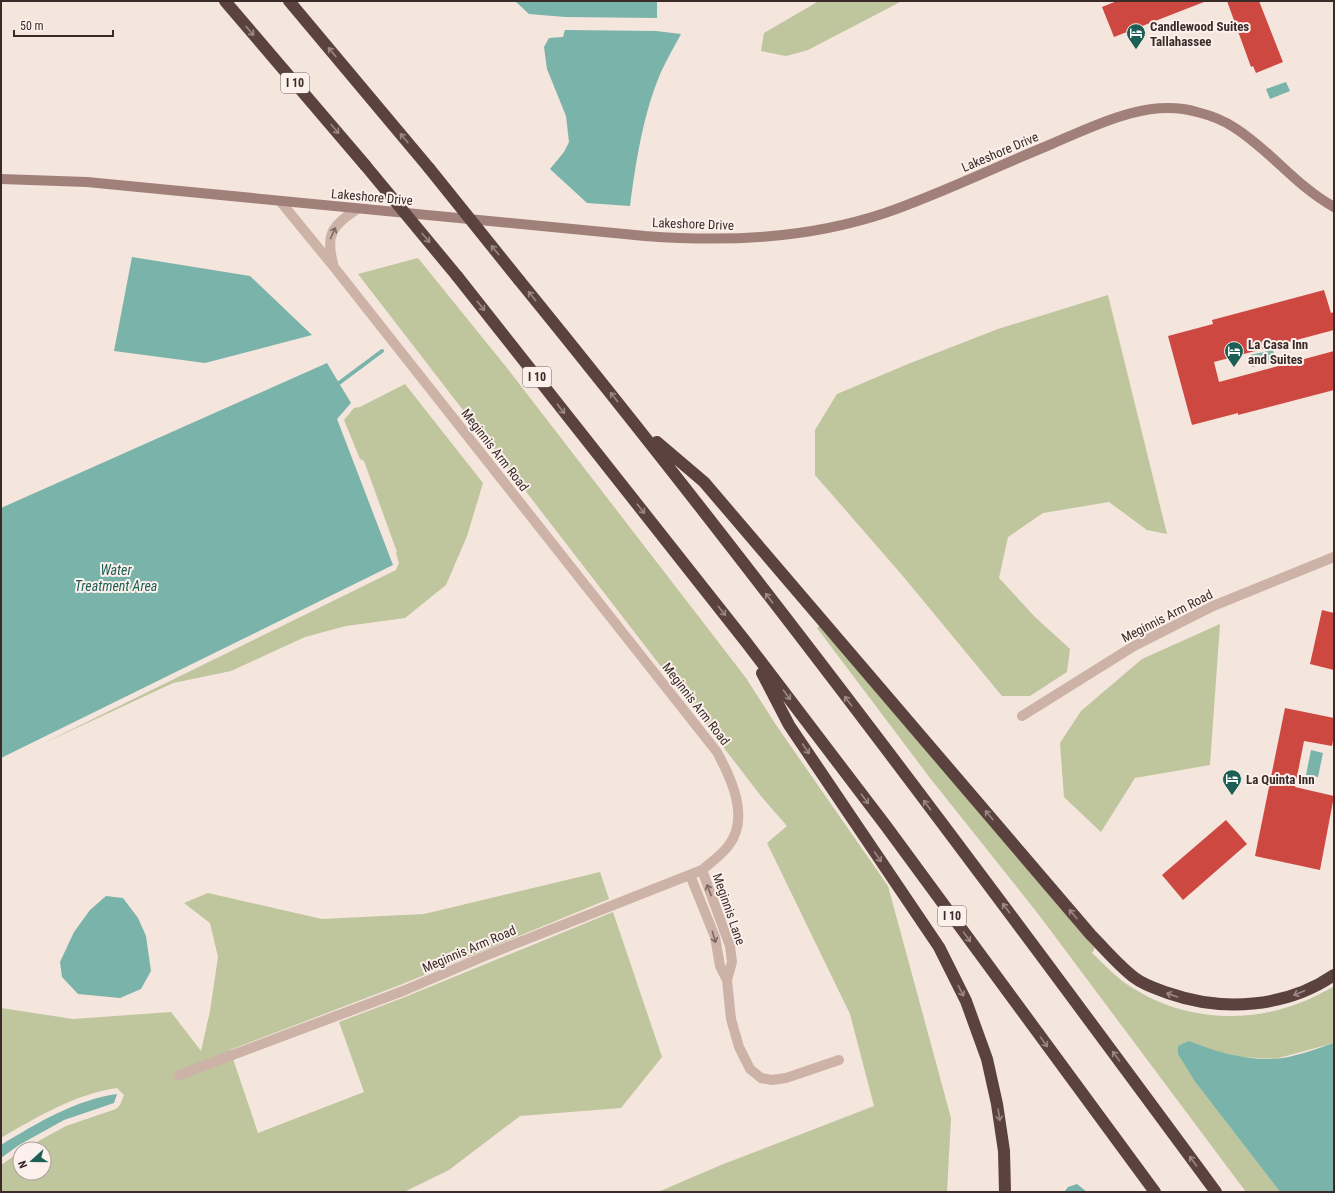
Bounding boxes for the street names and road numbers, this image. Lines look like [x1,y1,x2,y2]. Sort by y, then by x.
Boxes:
road number: I 10 [281,73,309,93]
street label: Lakeshore Drive [959,129,1041,175]
street label: Lakeshore Drive [331,186,413,208]
street label: Lakeshore Drive [652,215,734,233]
road number: I 10 [523,367,551,387]
street label: Meginnis Arm Road [458,406,532,494]
street label: Meginnis Arm Road [1119,587,1215,645]
street label: Meginnis Arm Road [659,660,733,748]
street label: Meginnis Lane [710,871,748,947]
road number: I 10 [938,906,966,926]
street label: Meginnis Arm Road [420,923,518,975]

